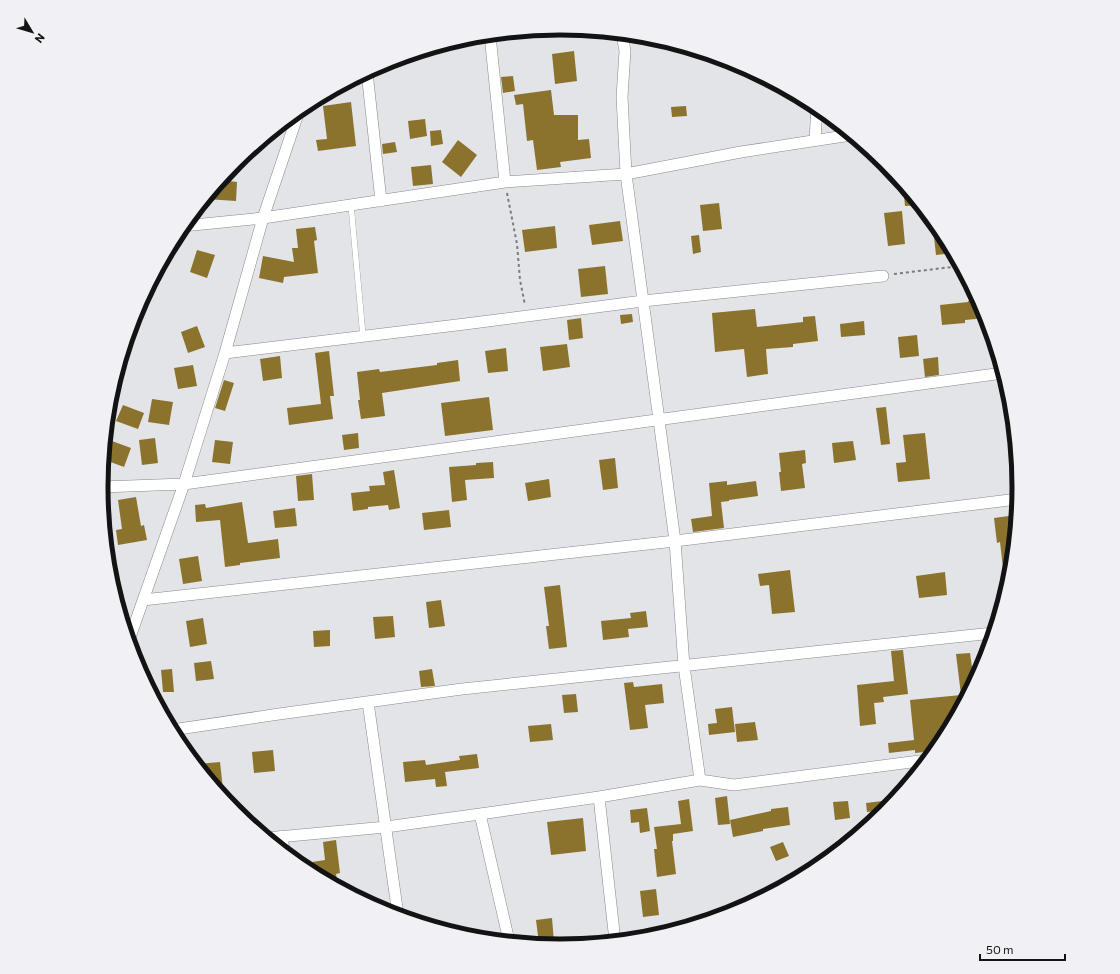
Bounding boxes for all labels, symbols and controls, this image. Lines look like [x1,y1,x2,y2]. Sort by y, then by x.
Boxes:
north arrow [12,12,52,52]
text: N [33,31,48,46]
scale bar [980,936,1065,962]
text: 50 m [986,942,1014,956]

